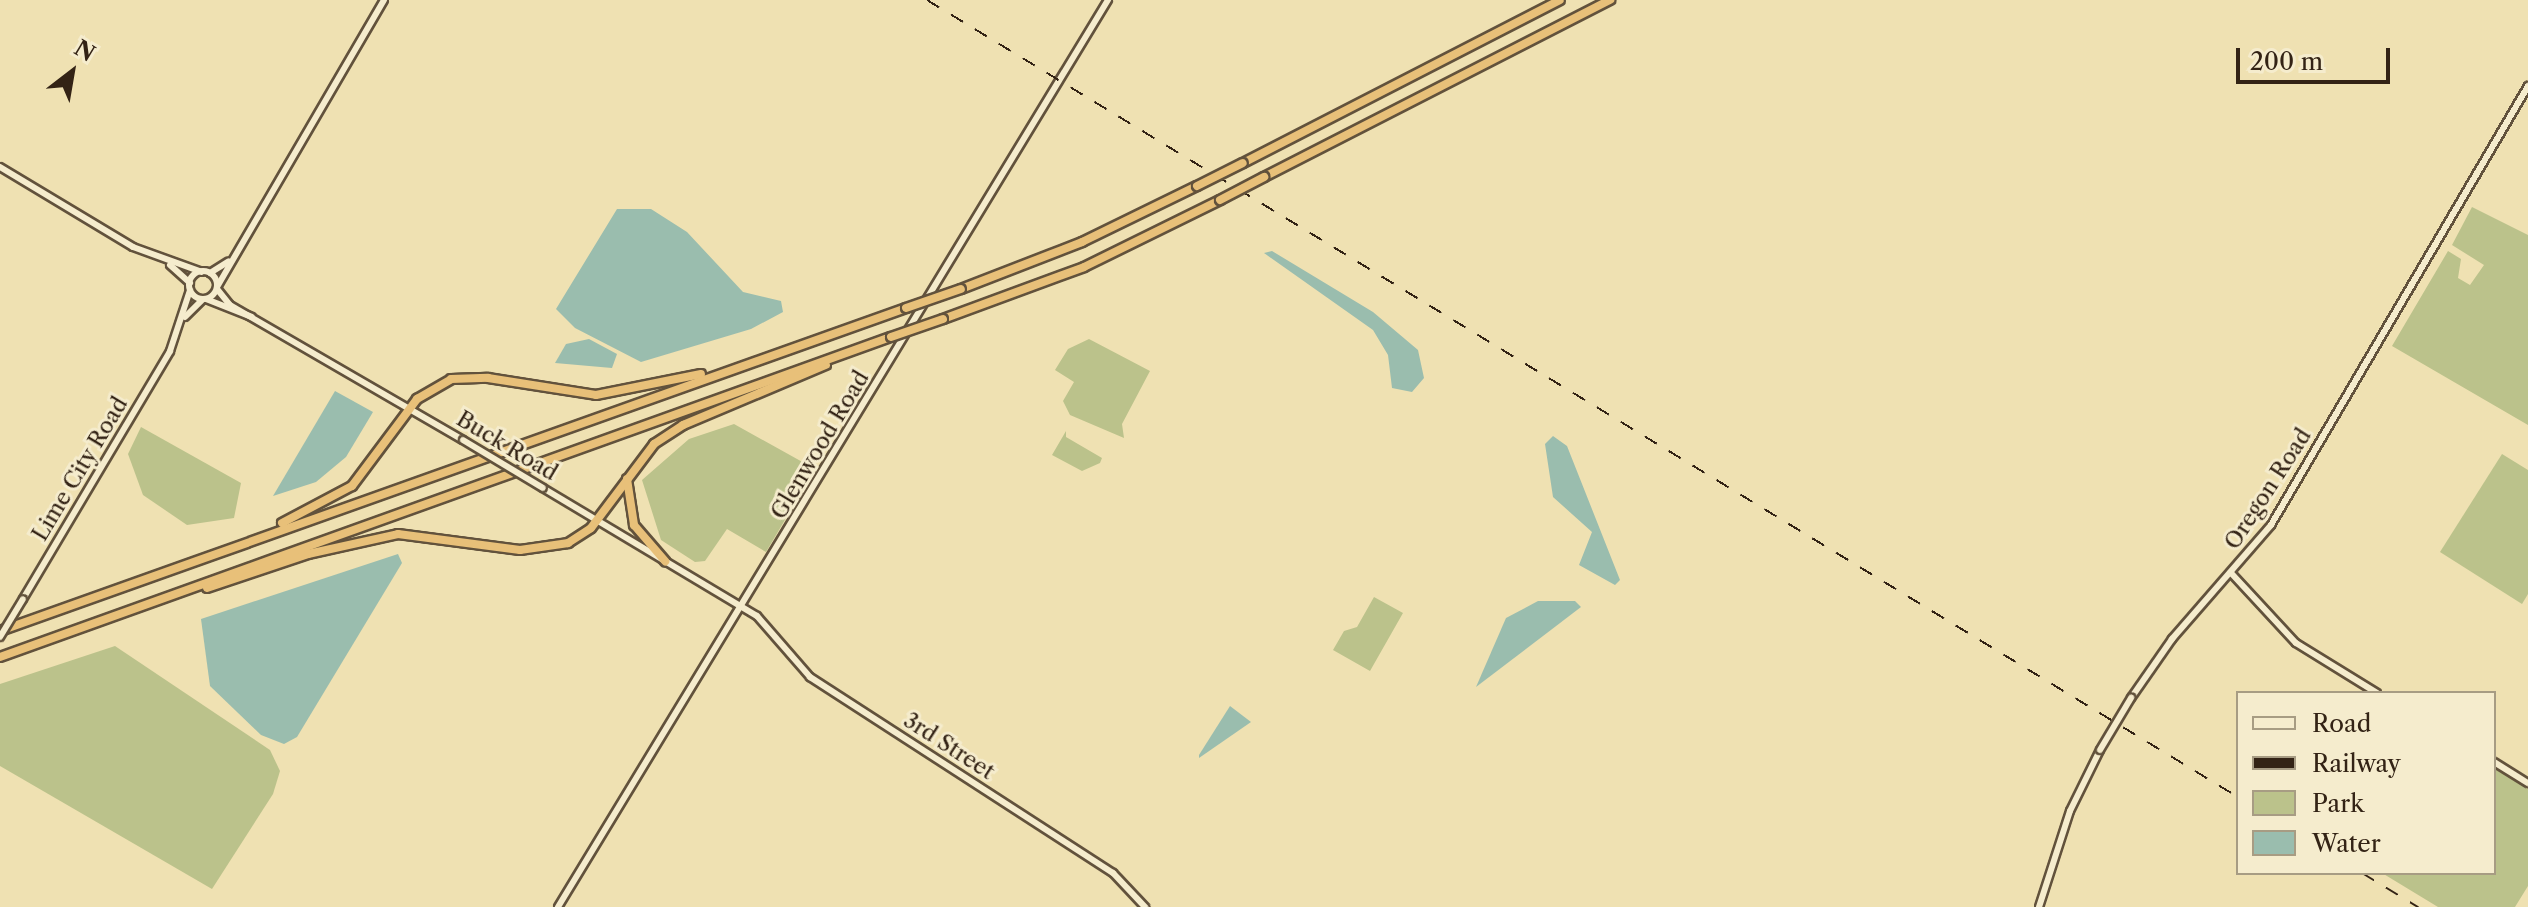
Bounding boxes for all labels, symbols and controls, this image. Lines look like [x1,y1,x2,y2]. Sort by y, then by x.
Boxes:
north arrow [32,32,112,112]
scale bar [2240,32,2394,82]
text: N [69,35,100,67]
text: 200 m [2250,47,2323,76]
street label: Glenwood Road [765,366,875,524]
street label: Lime City Road [27,392,133,546]
street label: Buck Road [452,405,562,487]
street label: Oregon Road [2219,424,2317,554]
legend [2236,691,2496,875]
street label: 3rd Street [899,707,999,785]
text: Road [2312,709,2371,738]
text: Railway [2312,749,2401,778]
text: Park [2312,789,2364,818]
text: Water [2312,829,2381,858]

